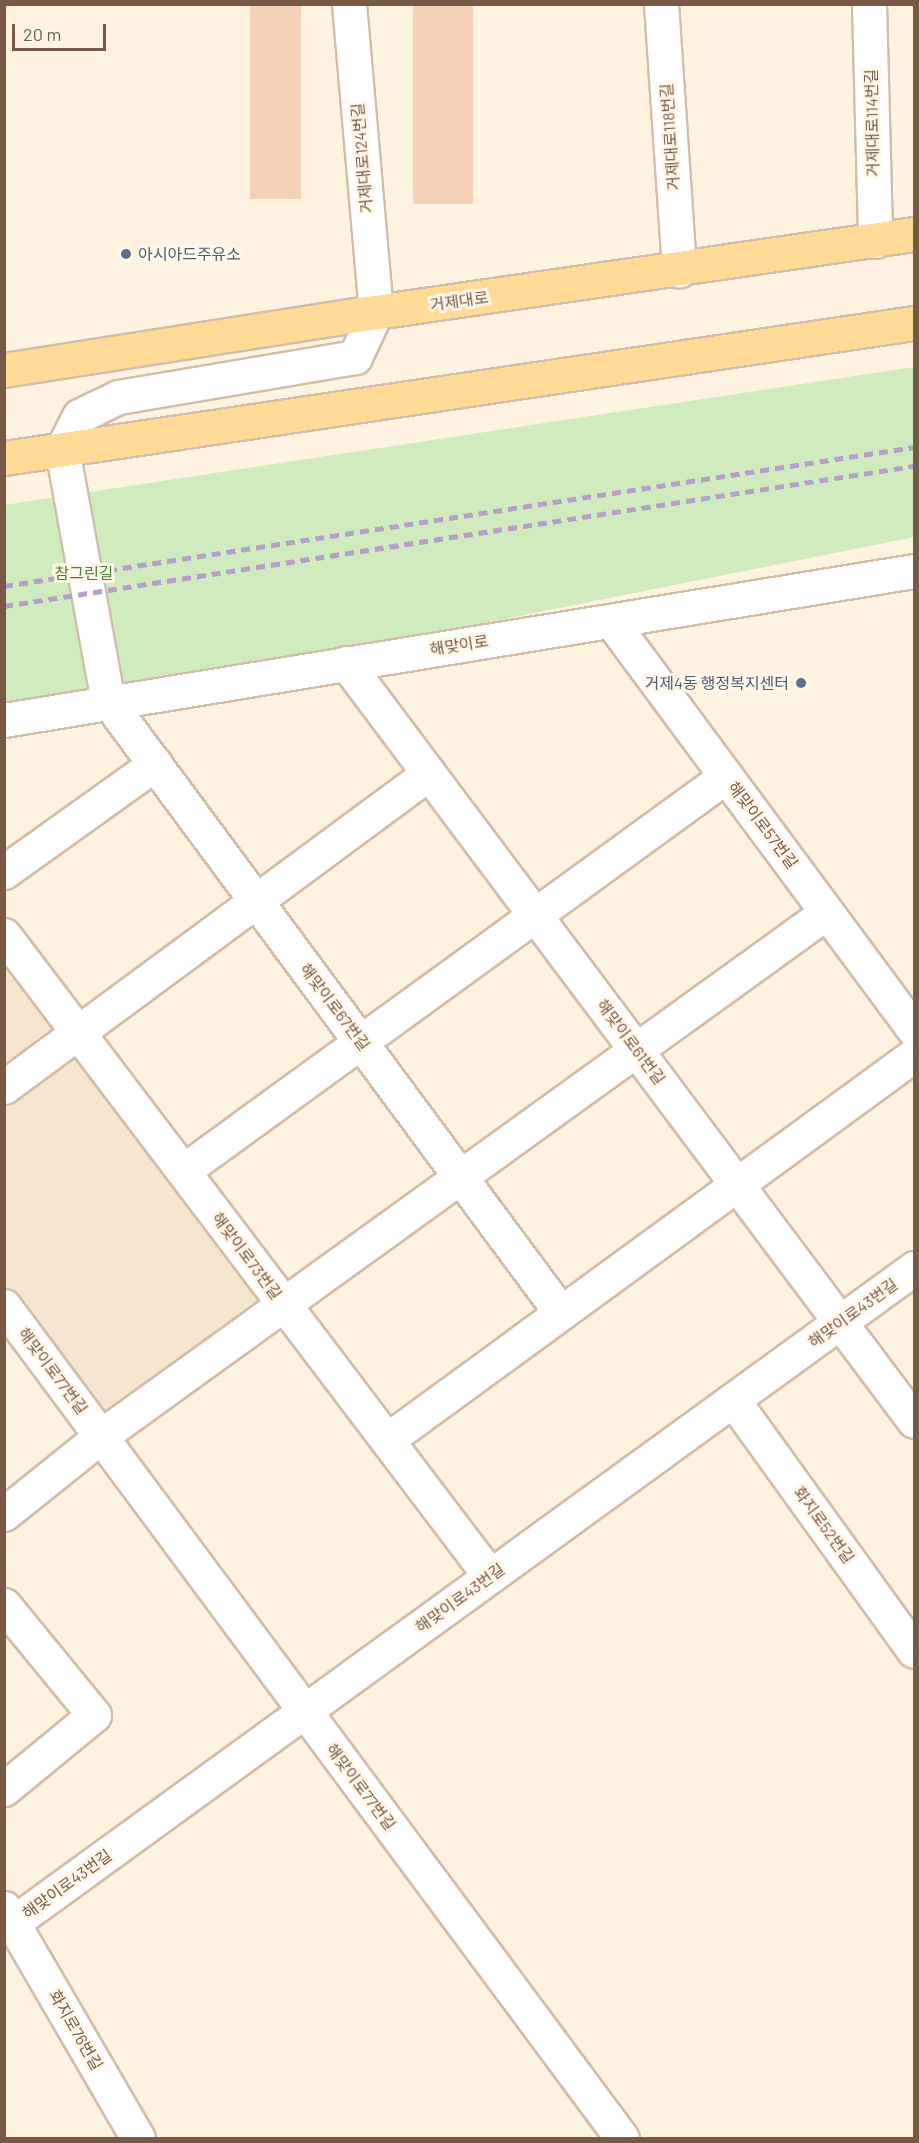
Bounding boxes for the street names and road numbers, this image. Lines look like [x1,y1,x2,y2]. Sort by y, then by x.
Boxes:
street label: 거제대로114번길 [861,69,883,177]
street label: 거제대로118번길 [657,83,683,191]
street label: 거제대로124번길 [348,102,376,214]
street label: 거제대로 [429,287,489,315]
street label: 해맞이로 [428,631,490,659]
street label: 해맞이로57번길 [724,778,802,872]
street label: 해맞이로67번길 [296,960,374,1054]
street label: 해맞이로61번길 [593,996,669,1088]
street label: 해맞이로73번길 [208,1209,286,1303]
street label: 해맞이로43번길 [805,1274,901,1352]
street label: 해맞이로77번길 [14,1324,92,1418]
street label: 화지로52번길 [790,1483,858,1567]
street label: 해맞이로43번길 [412,1559,508,1637]
street label: 해맞이로77번길 [322,1740,400,1834]
street label: 해맞이로43번길 [19,1845,115,1923]
street label: 화지로76번길 [45,1986,107,2074]

